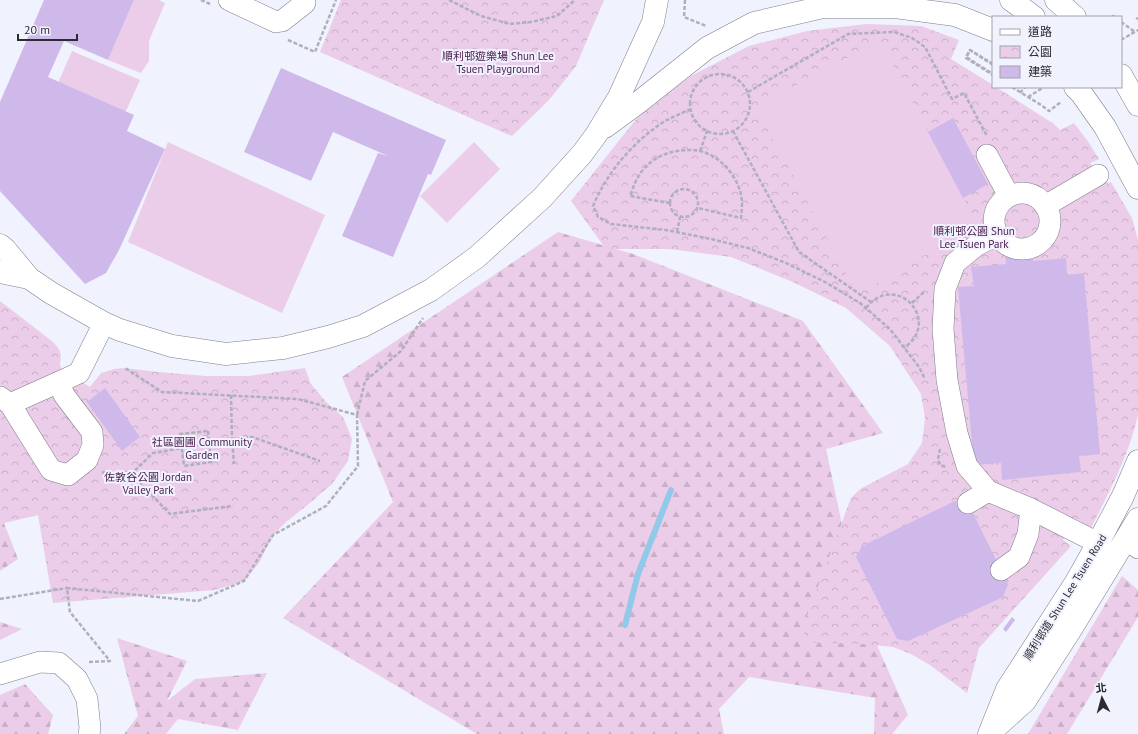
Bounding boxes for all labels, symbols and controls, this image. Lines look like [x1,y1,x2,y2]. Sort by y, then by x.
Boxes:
scale bar [18,16,77,42]
legend [992,16,1122,88]
text: 20 m [24,22,50,37]
text: 道路 [1028,24,1052,39]
text: 公園 [1028,44,1052,59]
park label: 順利邨遊樂場 Shun Lee Tsuen Playground [442,49,554,76]
text: 建築 [1028,64,1052,79]
park label: 順利邨公園 Shun Lee Tsuen Park [933,224,1015,251]
park label: 社區園圃 Community Garden [152,435,253,462]
park label: 佐敦谷公園 Jordan Valley Park [104,470,192,497]
street label: 順利邨道 Shun Lee Tsuen Road [1020,531,1110,662]
north arrow [1082,678,1122,718]
text: 北 [1095,681,1107,696]

